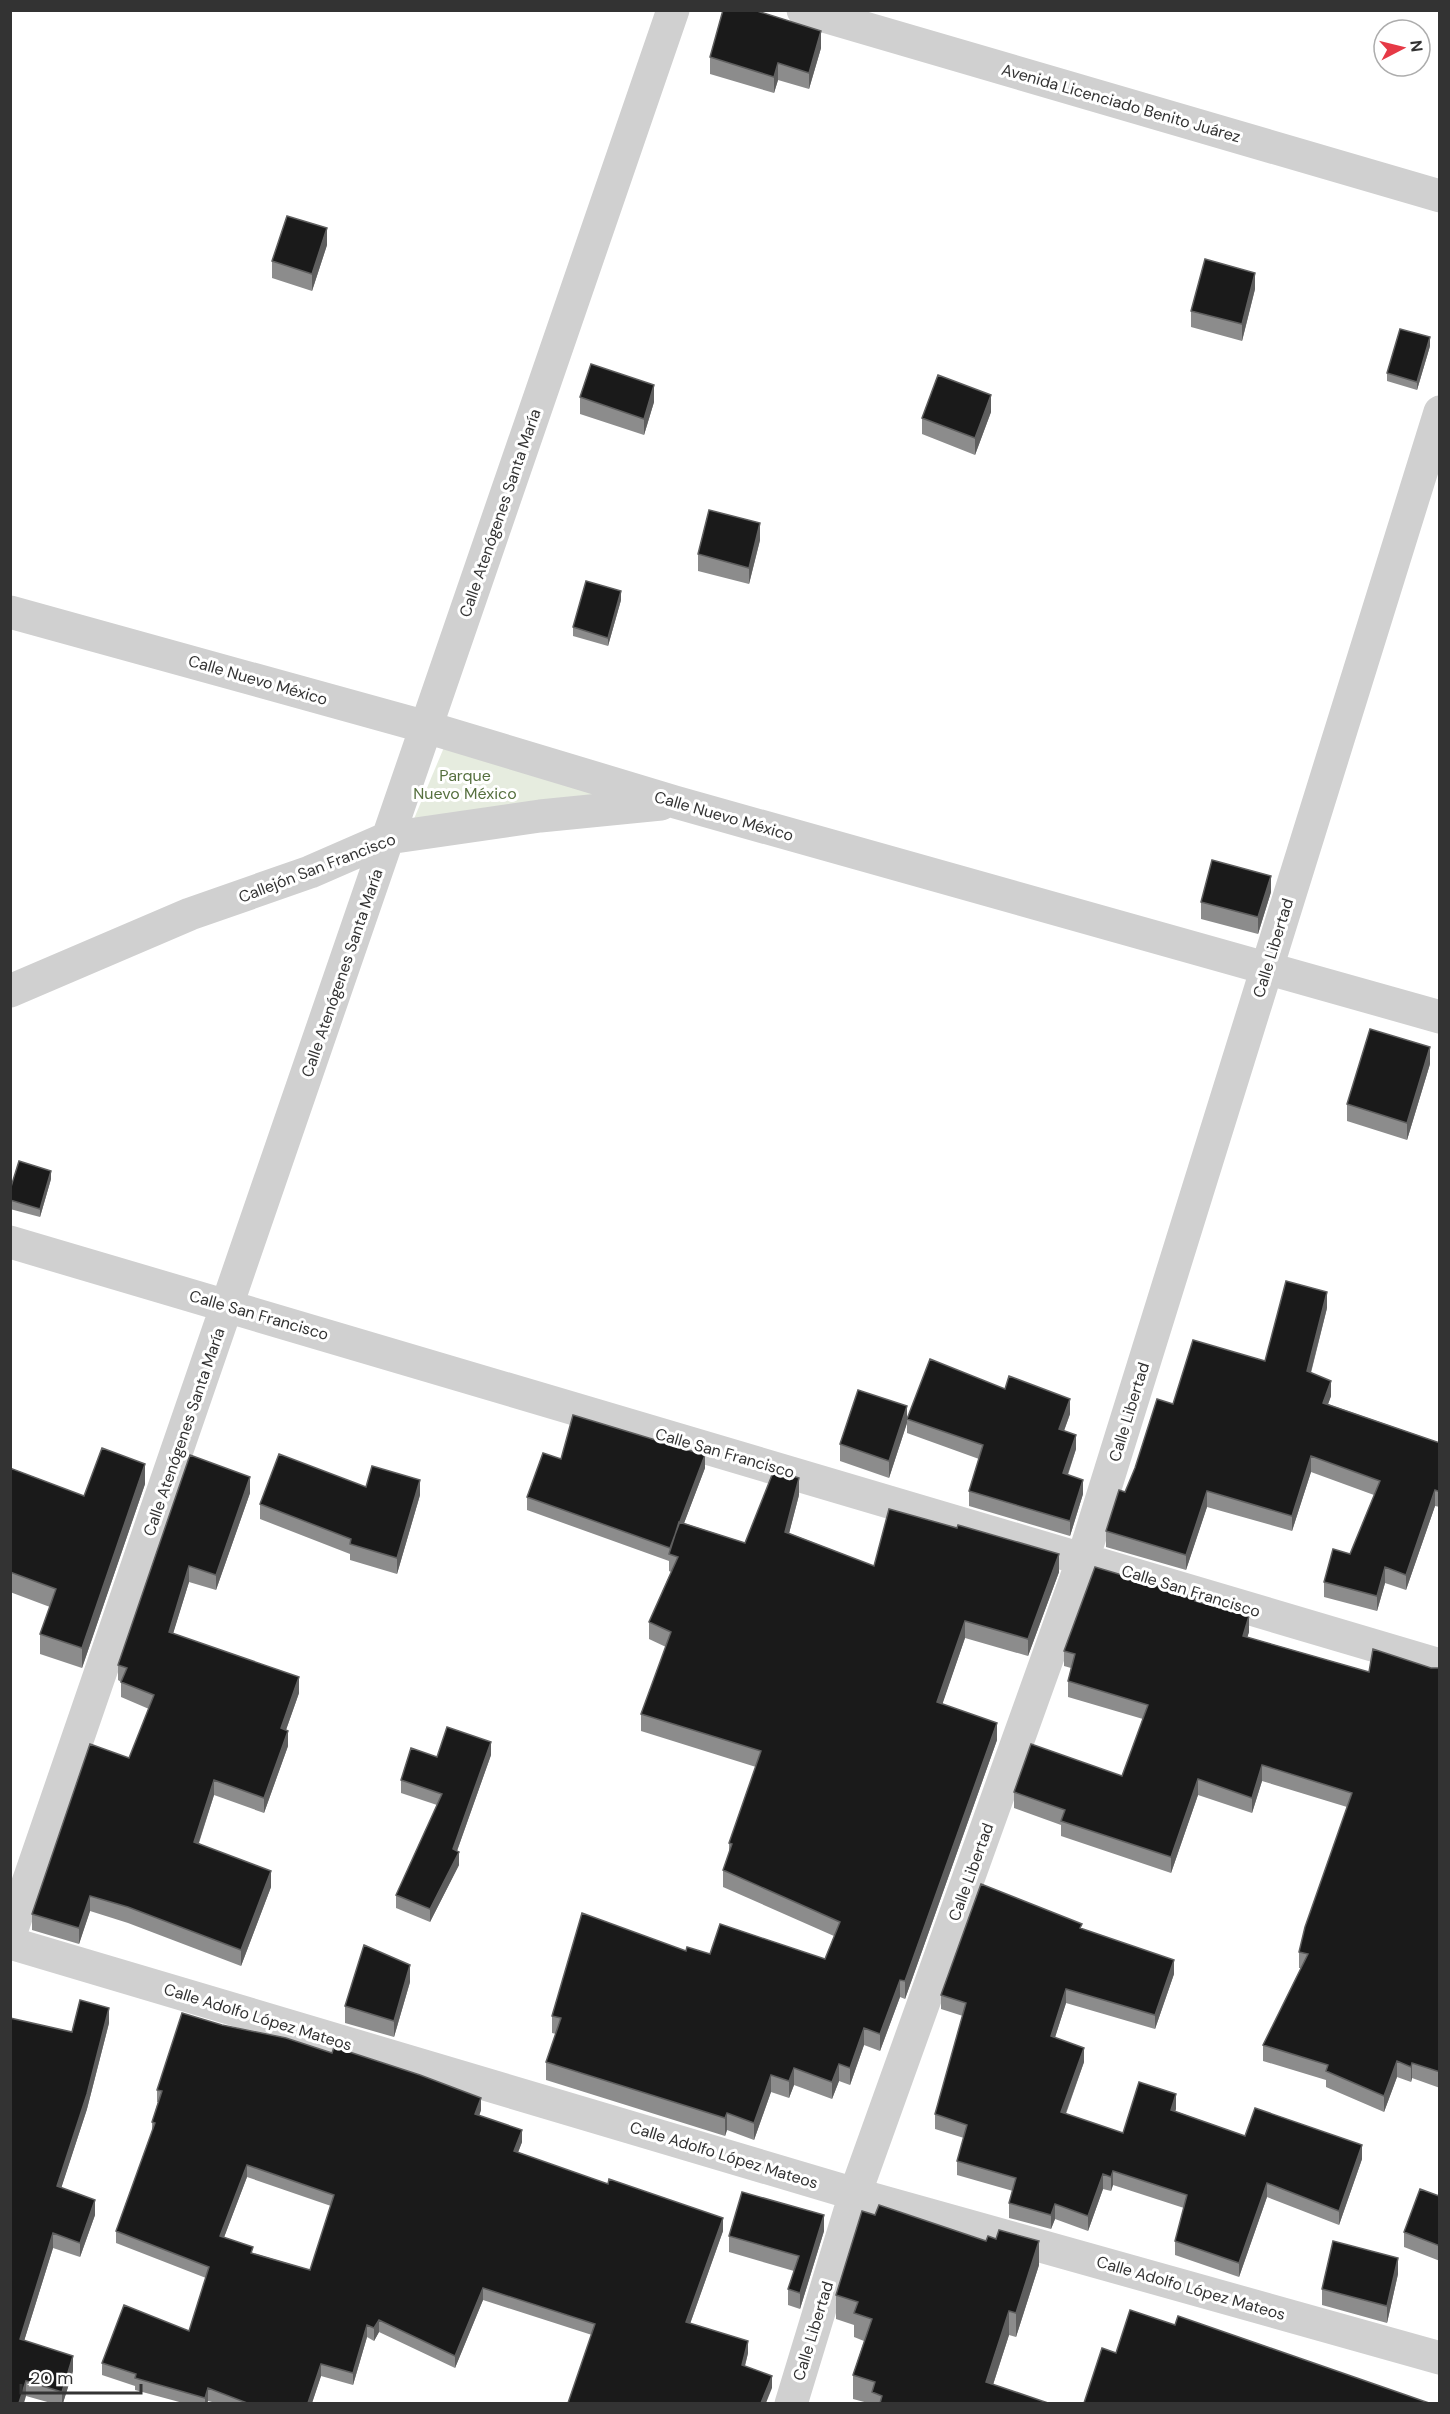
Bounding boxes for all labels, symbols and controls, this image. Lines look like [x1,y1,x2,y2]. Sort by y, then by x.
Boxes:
north arrow [1372,18,1432,78]
text: N [1405,39,1428,53]
street label: Avenida Licenciado Benito Juárez [999,59,1243,147]
street label: Calle Atenógenes Santa María [454,406,546,620]
street label: Calle Nuevo México [186,650,330,710]
park label: Parque Nuevo México [413,765,517,804]
street label: Calle Nuevo México [652,786,796,846]
street label: Callejón San Francisco [235,828,399,908]
street label: Calle Atenógenes Santa María [296,866,388,1080]
street label: Calle Libertad [1248,896,1298,1000]
street label: Calle San Francisco [187,1285,331,1345]
street label: Calle Atenógenes Santa María [138,1325,230,1539]
street label: Calle Libertad [1104,1360,1154,1464]
street label: Calle San Francisco [653,1423,797,1483]
street label: Calle San Francisco [1119,1560,1263,1622]
street label: Calle Libertad [944,1820,998,1924]
street label: Calle Adolfo López Mateos [161,1978,355,2056]
street label: Calle Adolfo López Mateos [627,2116,821,2194]
street label: Calle Adolfo López Mateos [1094,2251,1288,2325]
street label: Calle Libertad [788,2279,838,2383]
scale bar [21,2357,141,2395]
text: 20 m [30,2366,73,2390]

